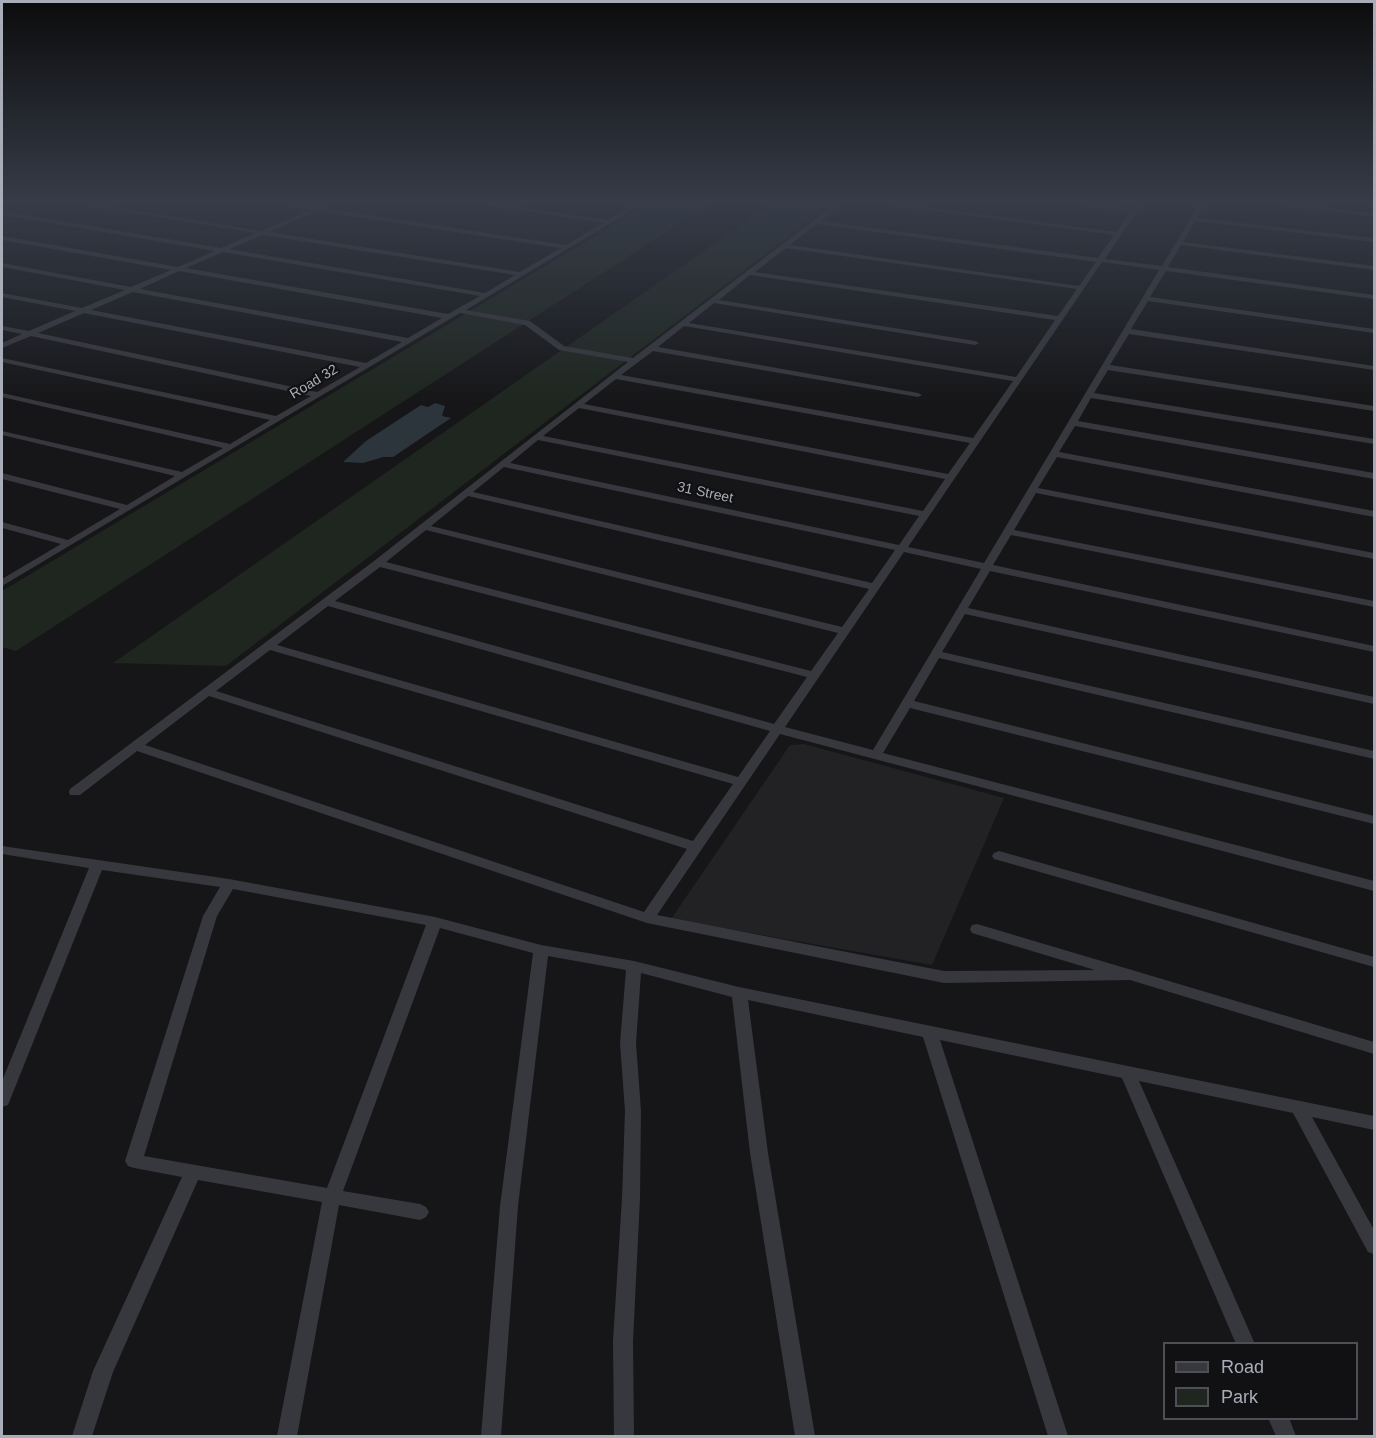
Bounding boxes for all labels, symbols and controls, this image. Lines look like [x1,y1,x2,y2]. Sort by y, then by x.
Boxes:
street label: Road 32 [287,361,341,403]
street label: 31 Street [675,479,735,507]
legend [1163,1342,1358,1420]
text: Road [1221,1357,1264,1377]
text: Park [1221,1387,1258,1407]

